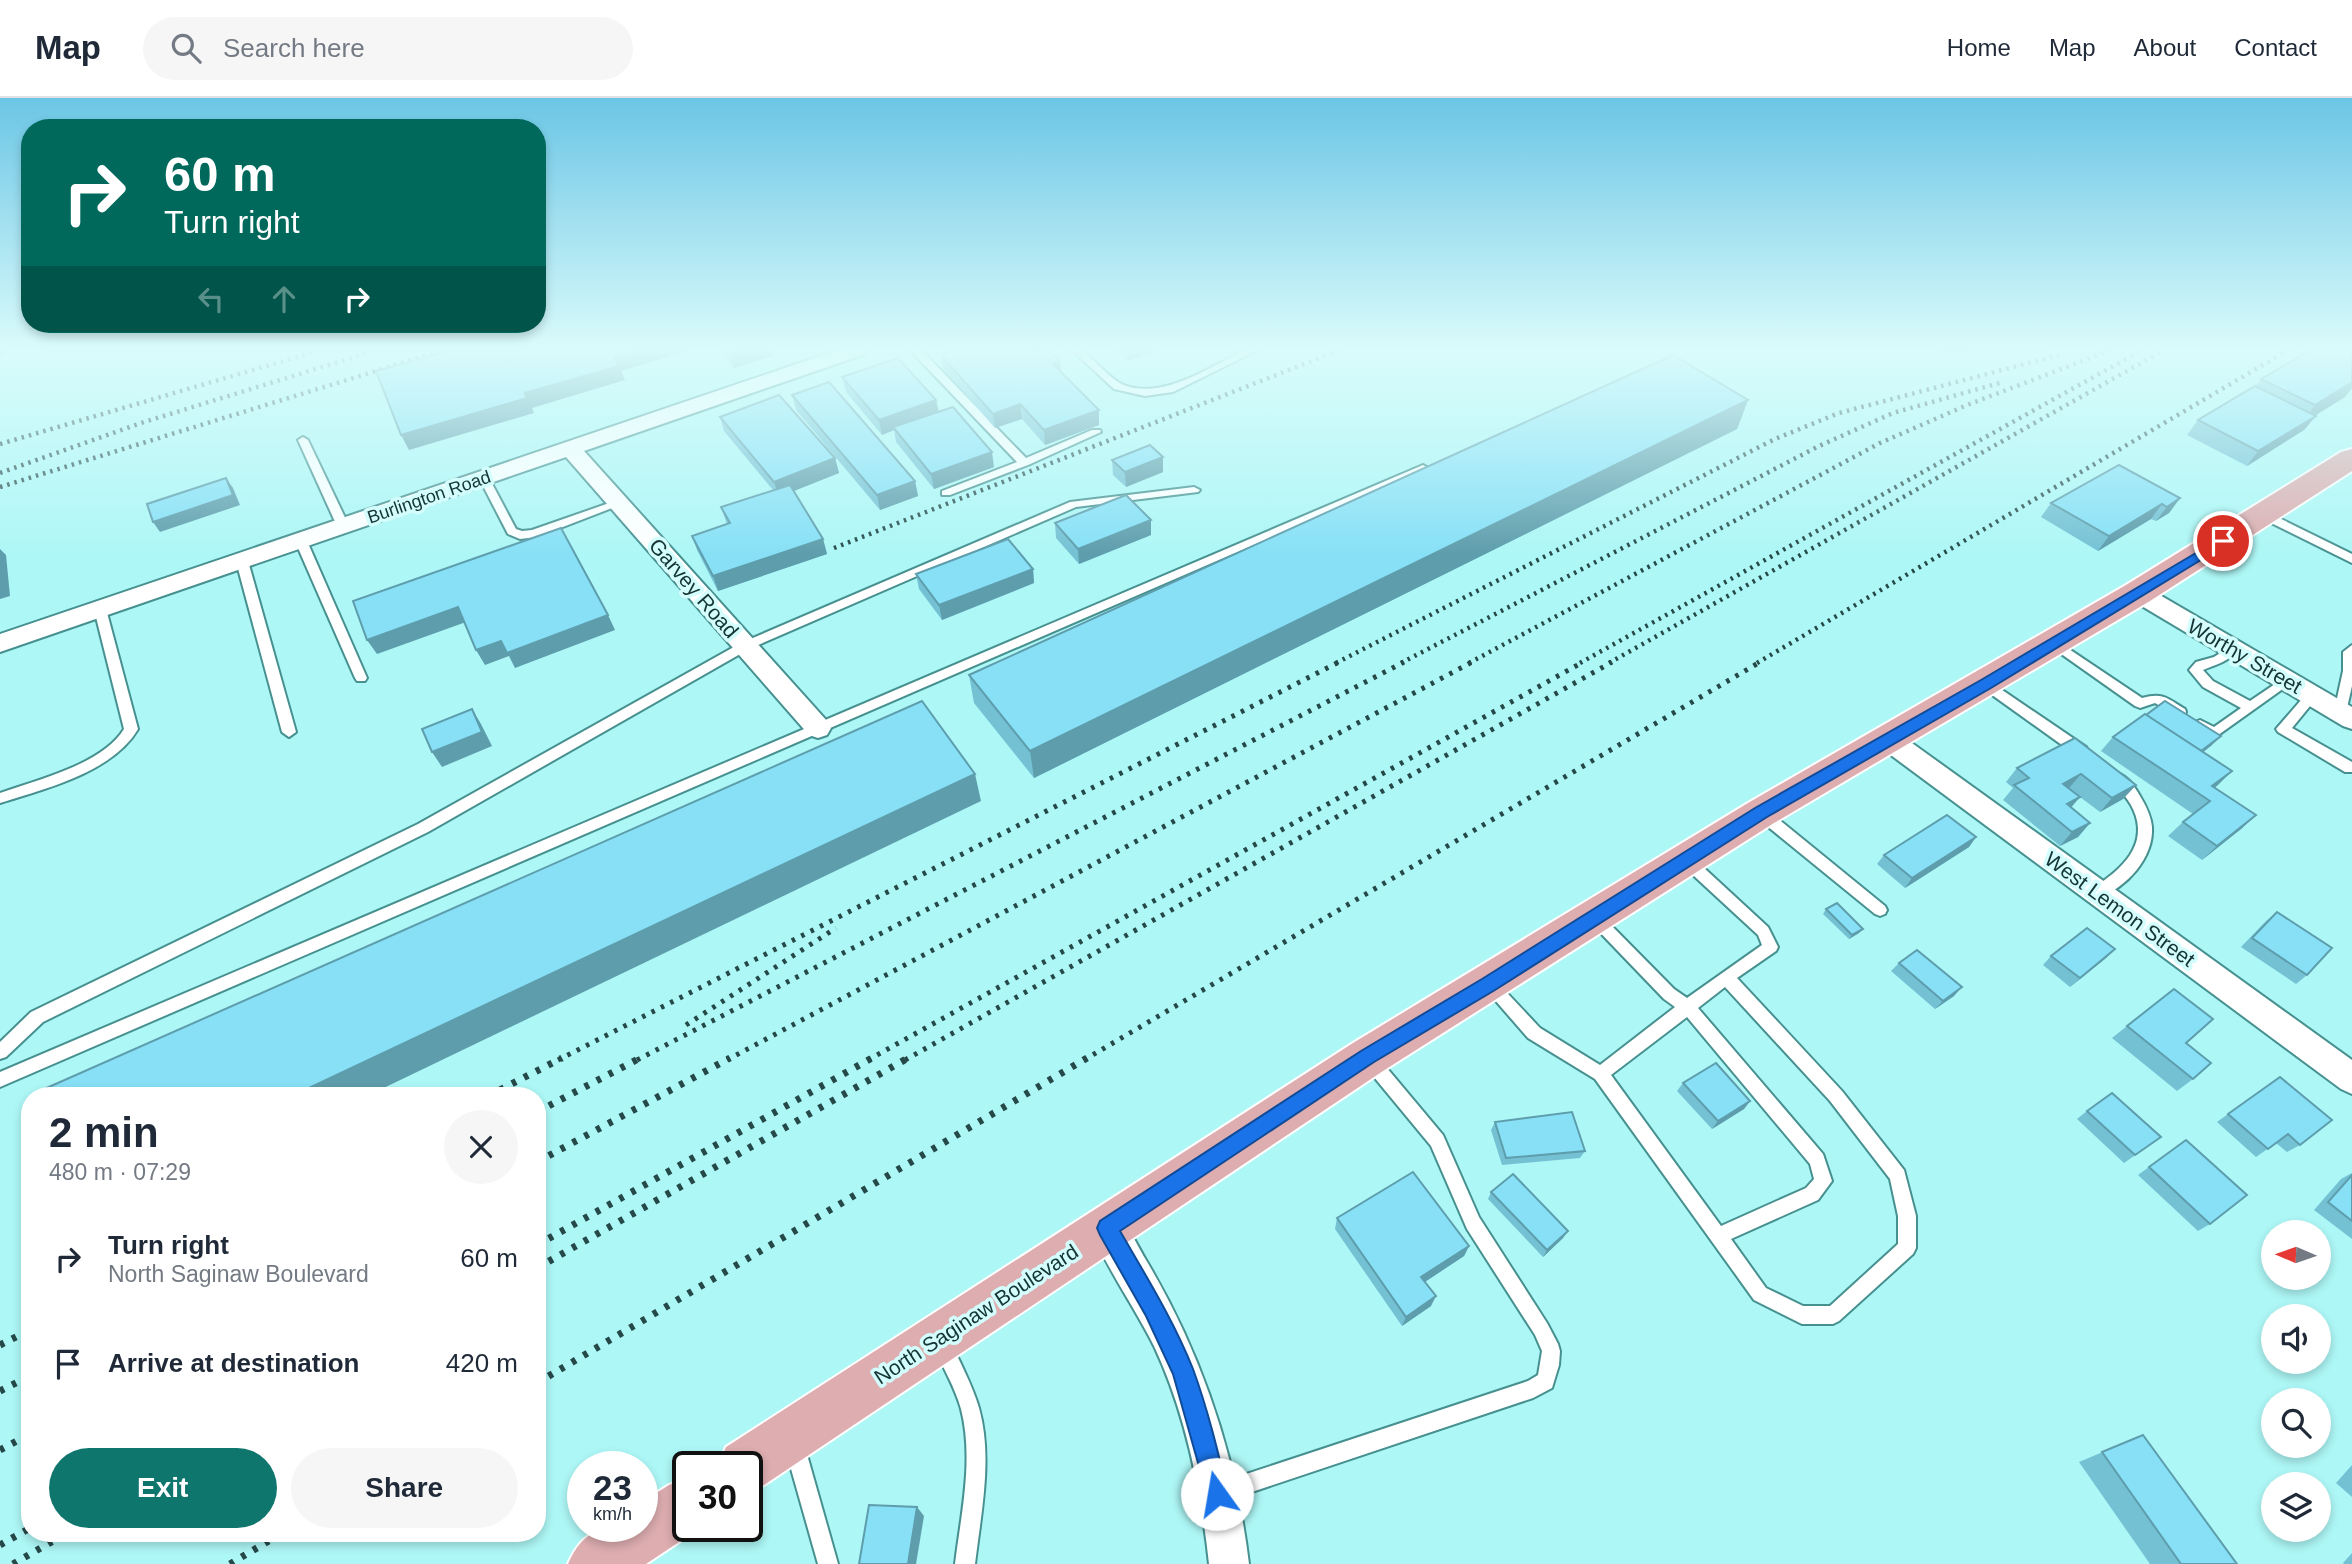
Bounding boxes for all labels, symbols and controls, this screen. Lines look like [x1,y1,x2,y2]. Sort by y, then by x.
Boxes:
search box [143,17,633,80]
text: Map [35,29,101,66]
icon: search [167,29,205,67]
text: Search here [223,33,365,63]
text: Home [1947,34,2011,61]
text: Map [2049,34,2096,61]
text: About [2134,34,2196,61]
text: Contact [2234,34,2317,61]
icon: right [49,147,140,238]
text: 60 m [164,147,276,201]
text: Turn right [164,204,300,240]
icon: left [192,280,230,318]
icon: ahead [265,280,303,318]
icon: right [338,280,376,318]
street label: Burlington Road [365,467,493,527]
pin [2193,511,2253,571]
icon: arrive [2204,522,2242,560]
street label: Garvey Road [645,534,743,642]
street label: Worthy Street [2184,614,2306,698]
street label: West Lemon Street [2041,847,2199,971]
text: 2 min [49,1109,159,1156]
button: close [444,1110,518,1184]
text: 480 m · 07:29 [49,1159,191,1185]
north arrow [2261,1220,2331,1290]
map controls [2261,1220,2331,1542]
text: Turn right [108,1230,229,1260]
icon: right [49,1240,87,1278]
street label: North Saginaw Boulevard [870,1240,1082,1388]
text: 60 m [460,1243,518,1273]
text: North Saginaw Boulevard [108,1261,369,1287]
button: sound [2261,1304,2331,1374]
icon: arrive [49,1345,87,1383]
text: Arrive at destination [108,1348,359,1378]
text: 420 m [446,1348,518,1378]
button: search [2261,1388,2331,1458]
button: Exit [49,1448,277,1528]
button: Share [291,1448,518,1528]
speed limit sign: 30 [672,1451,763,1542]
position arrow [1180,1457,1254,1531]
text: 23 [593,1468,632,1507]
button: layers [2261,1472,2331,1542]
text: km/h [593,1504,632,1524]

